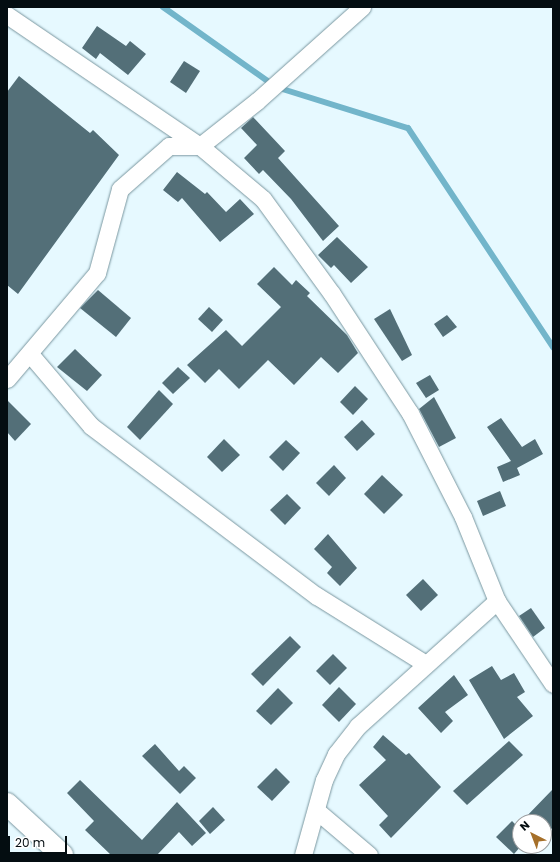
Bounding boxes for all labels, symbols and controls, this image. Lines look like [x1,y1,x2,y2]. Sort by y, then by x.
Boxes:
north arrow [512,814,552,854]
text: N [516,817,533,835]
scale bar [10,828,69,854]
text: 20 m [15,834,45,851]

